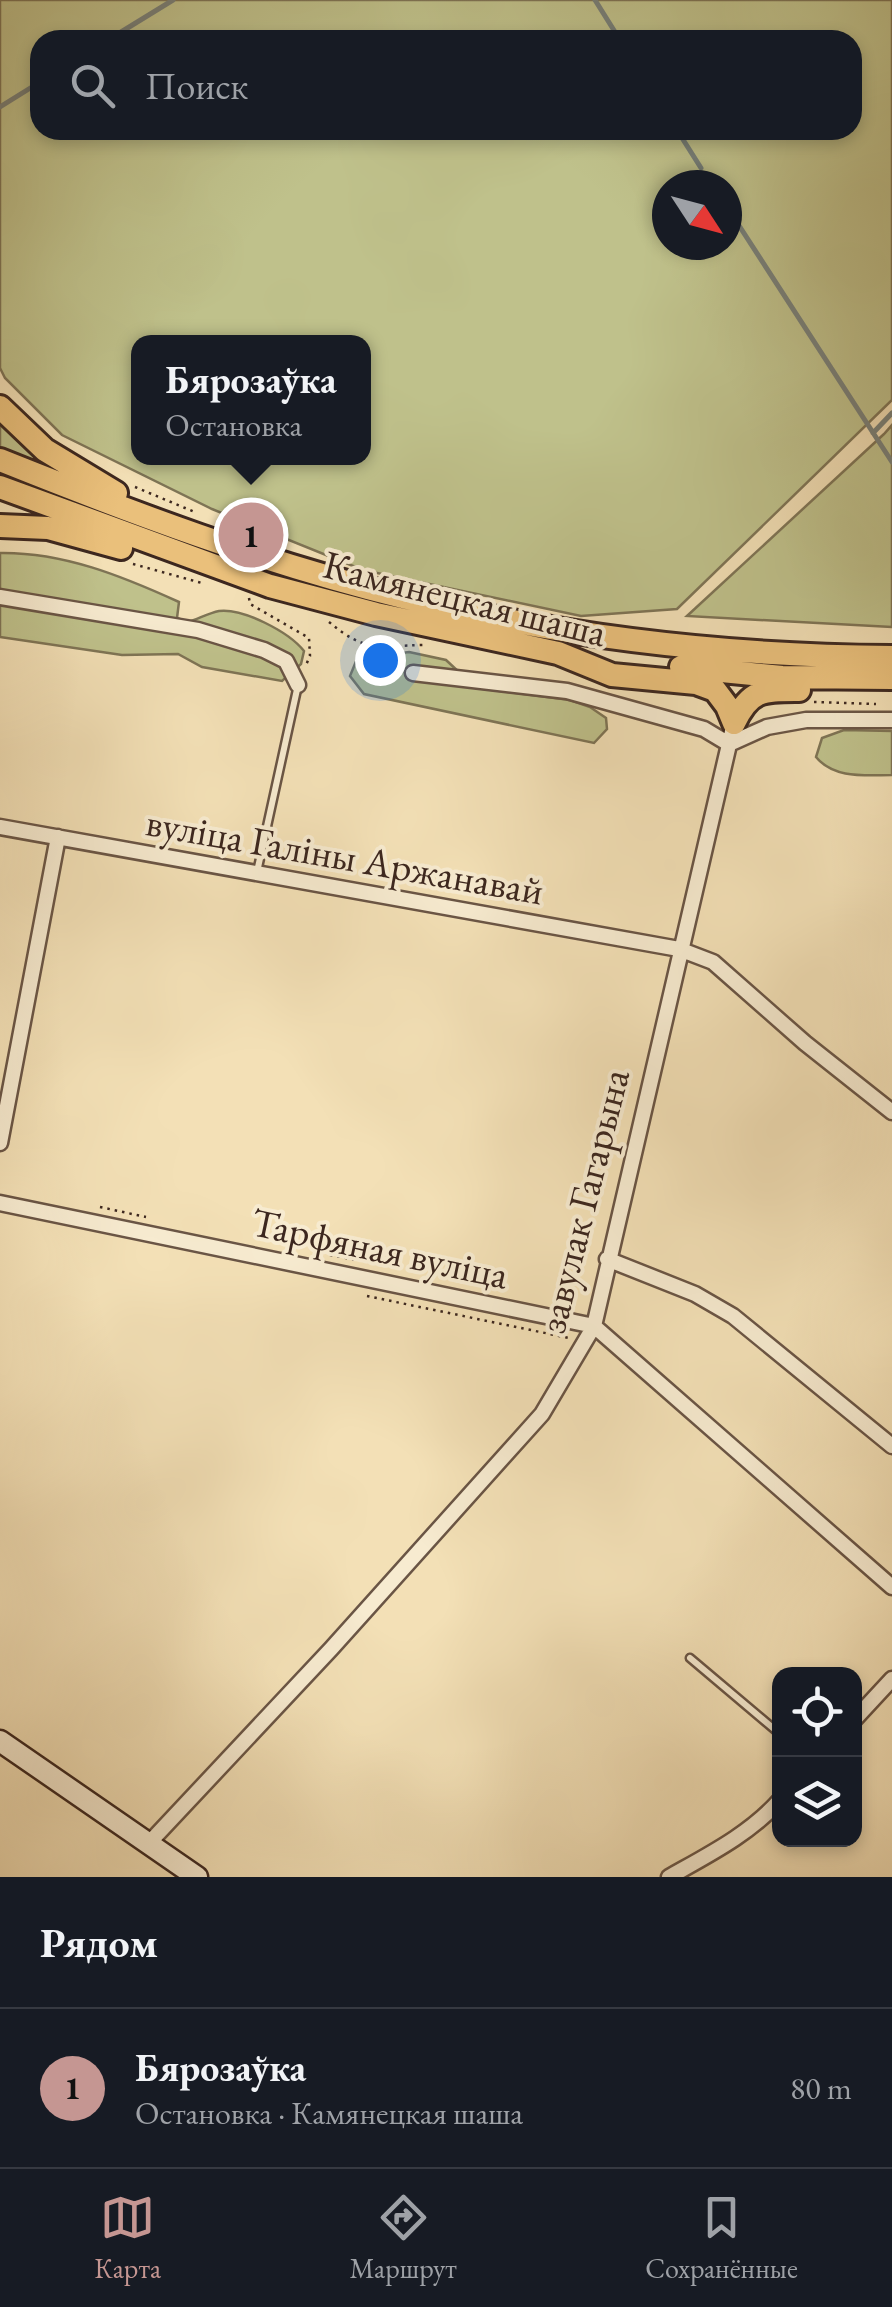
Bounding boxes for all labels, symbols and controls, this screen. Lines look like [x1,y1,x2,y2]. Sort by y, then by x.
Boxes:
search box [30,30,862,140]
icon: search [65,58,120,113]
text: Поиск [145,61,248,110]
north arrow [652,170,742,260]
popup [131,335,371,465]
text: Бярозаўка [165,355,337,404]
text: Остановка [165,404,302,446]
pin: 1 [218,498,284,572]
street label: Камянецкая шаша [318,538,612,658]
your location [355,635,406,686]
street label: вуліца Галіны Аржанавай [142,795,548,917]
street label: завулак Гагарына [525,1063,641,1339]
street label: Тарфяная вуліца [247,1195,513,1301]
map controls [772,1667,862,1847]
button: locate [772,1667,862,1757]
button: layers [772,1757,862,1847]
text: Рядом [40,1915,158,1970]
text: Бярозаўка [135,2043,306,2092]
text: 1 [64,2067,81,2109]
text: 80 m [790,2067,852,2109]
text: Остановка · Камянецкая шаша [135,2092,523,2134]
tab: Карта [94,2190,161,2286]
tab: Маршрут [349,2190,457,2286]
tab: Сохранённые [645,2190,798,2286]

